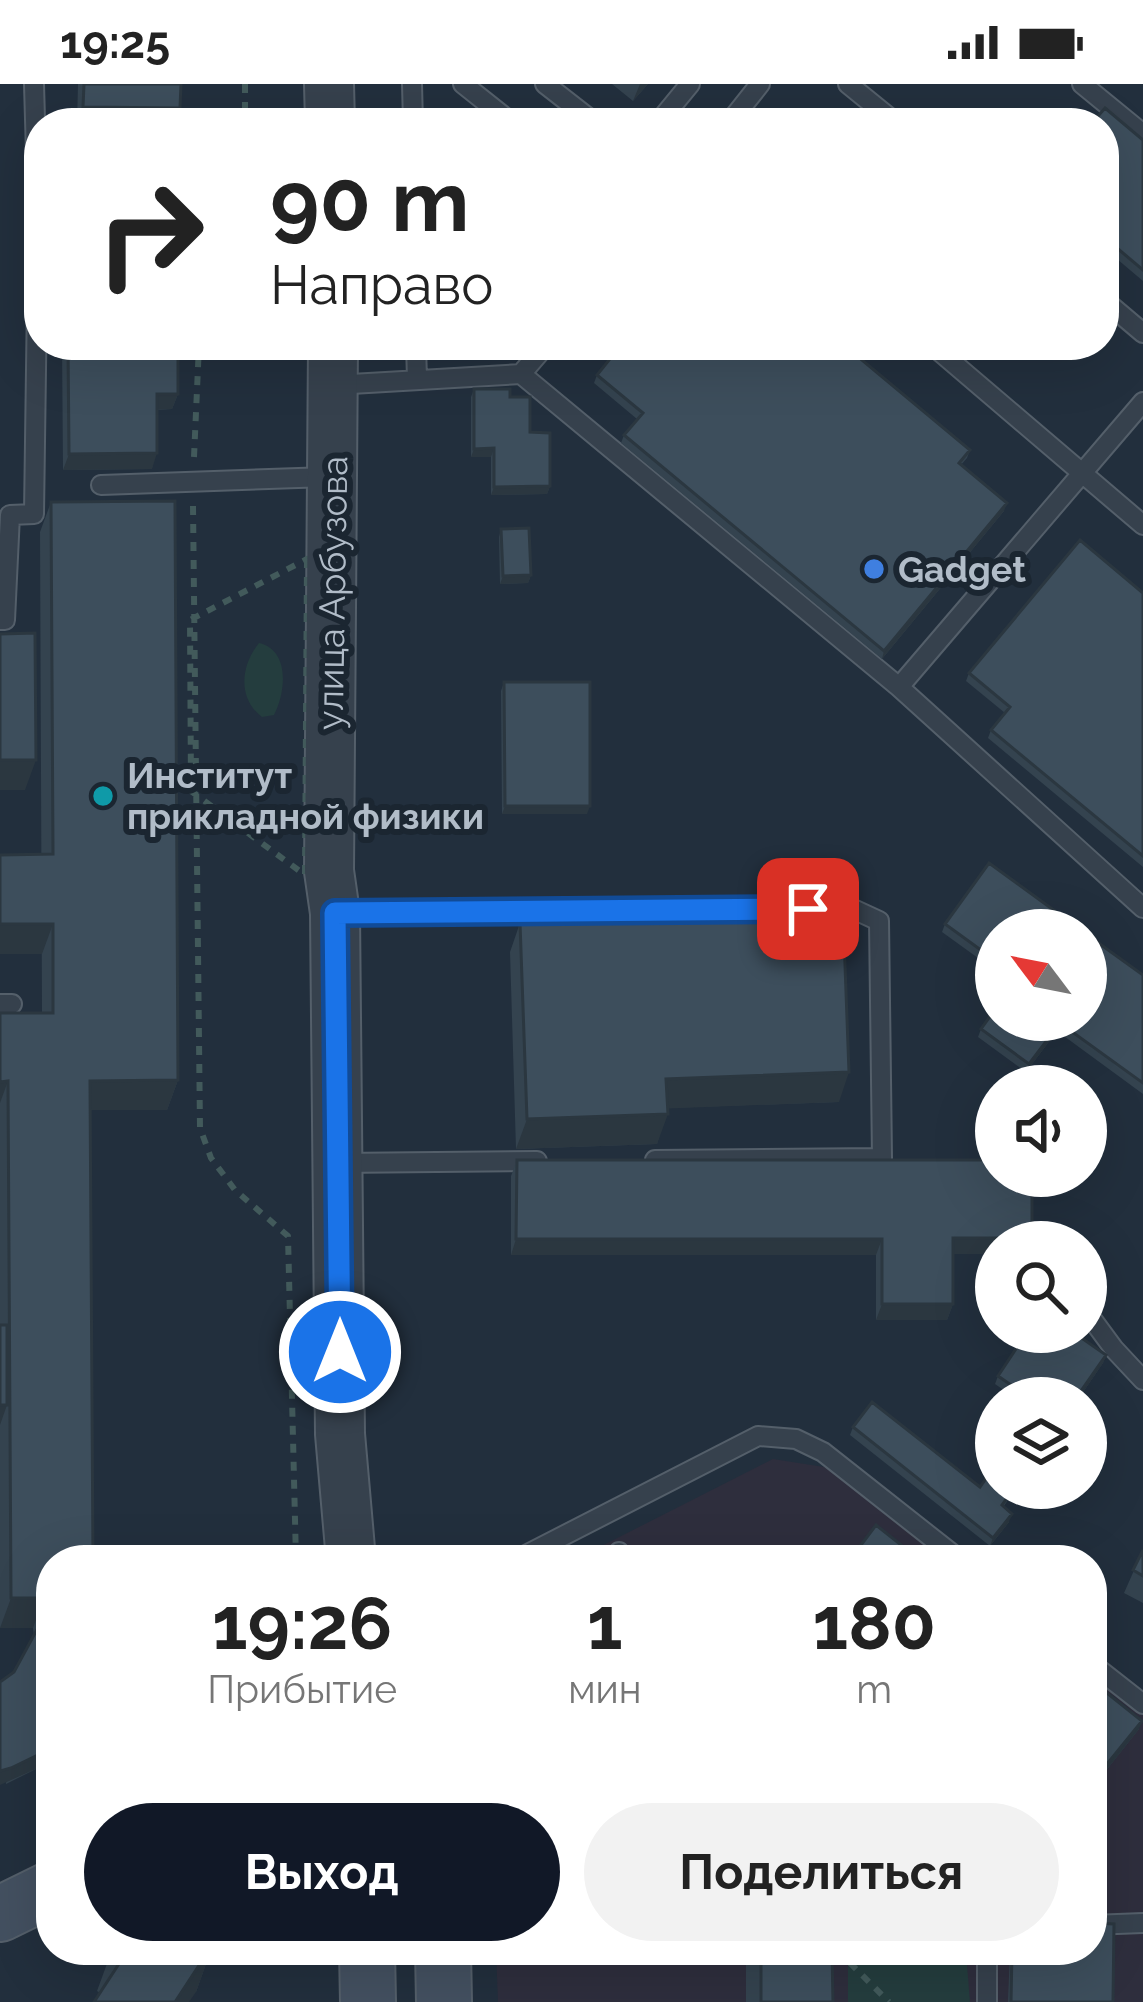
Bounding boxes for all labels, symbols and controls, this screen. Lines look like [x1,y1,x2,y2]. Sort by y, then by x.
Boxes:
text: 19:25 [60,16,170,69]
text: 90 m [270,152,469,251]
icon: right [72,156,228,312]
text: Направо [270,253,493,317]
street label: улица Арбузова [309,456,355,730]
place label: Gadget [898,548,1026,590]
marker: Gadget [861,556,887,582]
place label: Институт прикладной физики [127,754,484,837]
marker: Институт прикладной физики [90,783,116,809]
pin [757,858,859,960]
icon: arrive [775,876,841,942]
north arrow [975,909,1107,1041]
map controls [975,909,1107,1509]
button: sound [975,1065,1107,1197]
button: search [975,1221,1107,1353]
position arrow [277,1289,403,1415]
button: layers [975,1377,1107,1509]
text: 19:26 [212,1581,392,1666]
text: 1 [587,1581,623,1666]
text: 180 [813,1581,936,1666]
text: Прибытие [207,1666,397,1712]
text: мин [568,1666,641,1712]
text: m [856,1666,892,1712]
button: Выход [84,1803,560,1941]
button: Поделиться [584,1803,1059,1941]

